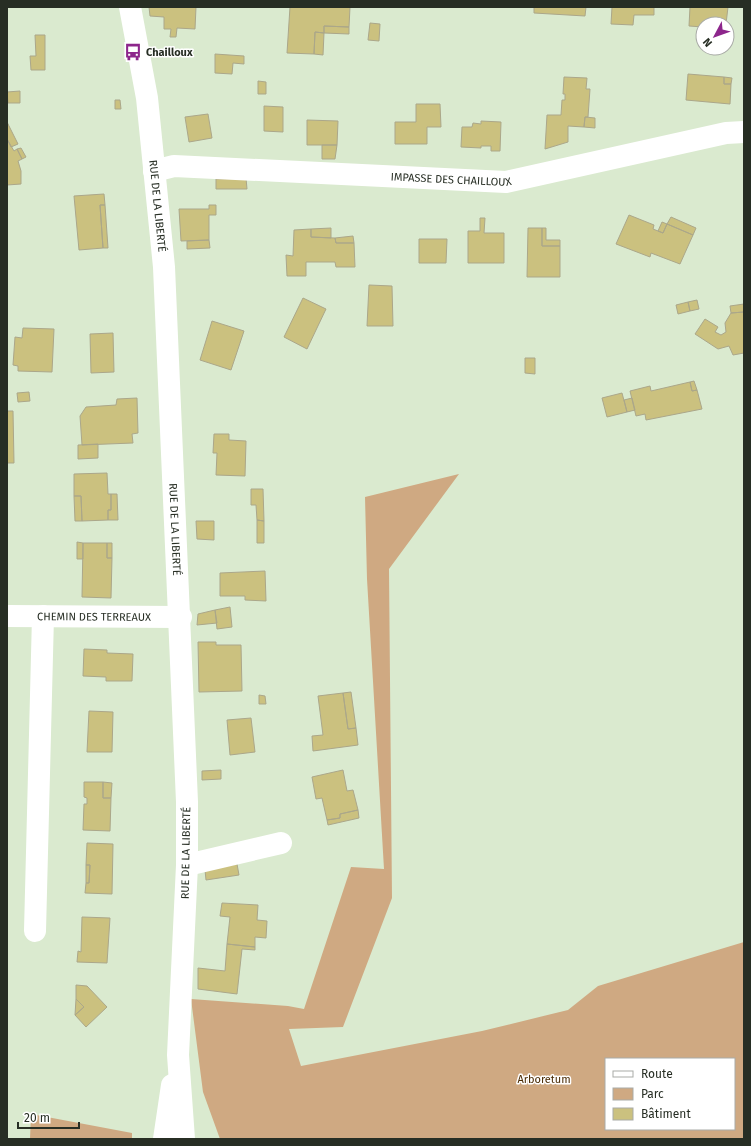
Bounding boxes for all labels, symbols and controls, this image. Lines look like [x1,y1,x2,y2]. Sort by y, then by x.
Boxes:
north arrow [695,16,735,56]
text: N [701,35,715,49]
bus stop icon: Chailloux [123,42,143,62]
place label: Chailloux [146,46,193,59]
street label: RUE DE LA LIBERTÉ [147,159,170,253]
street label: IMPASSE DES CHAILLOUX [390,170,513,188]
street label: RUE DE LA LIBERTÉ [167,483,185,576]
street label: CHEMIN DES TERREAUX [37,610,151,623]
street label: RUE DE LA LIBERTÉ [178,806,193,899]
legend [605,1058,735,1130]
text: Route [641,1067,673,1081]
park label: Arboretum [517,1073,571,1086]
text: Parc [641,1087,664,1101]
scale bar [18,1104,79,1130]
text: Bâtiment [641,1107,691,1121]
text: 20 m [24,1111,50,1125]

